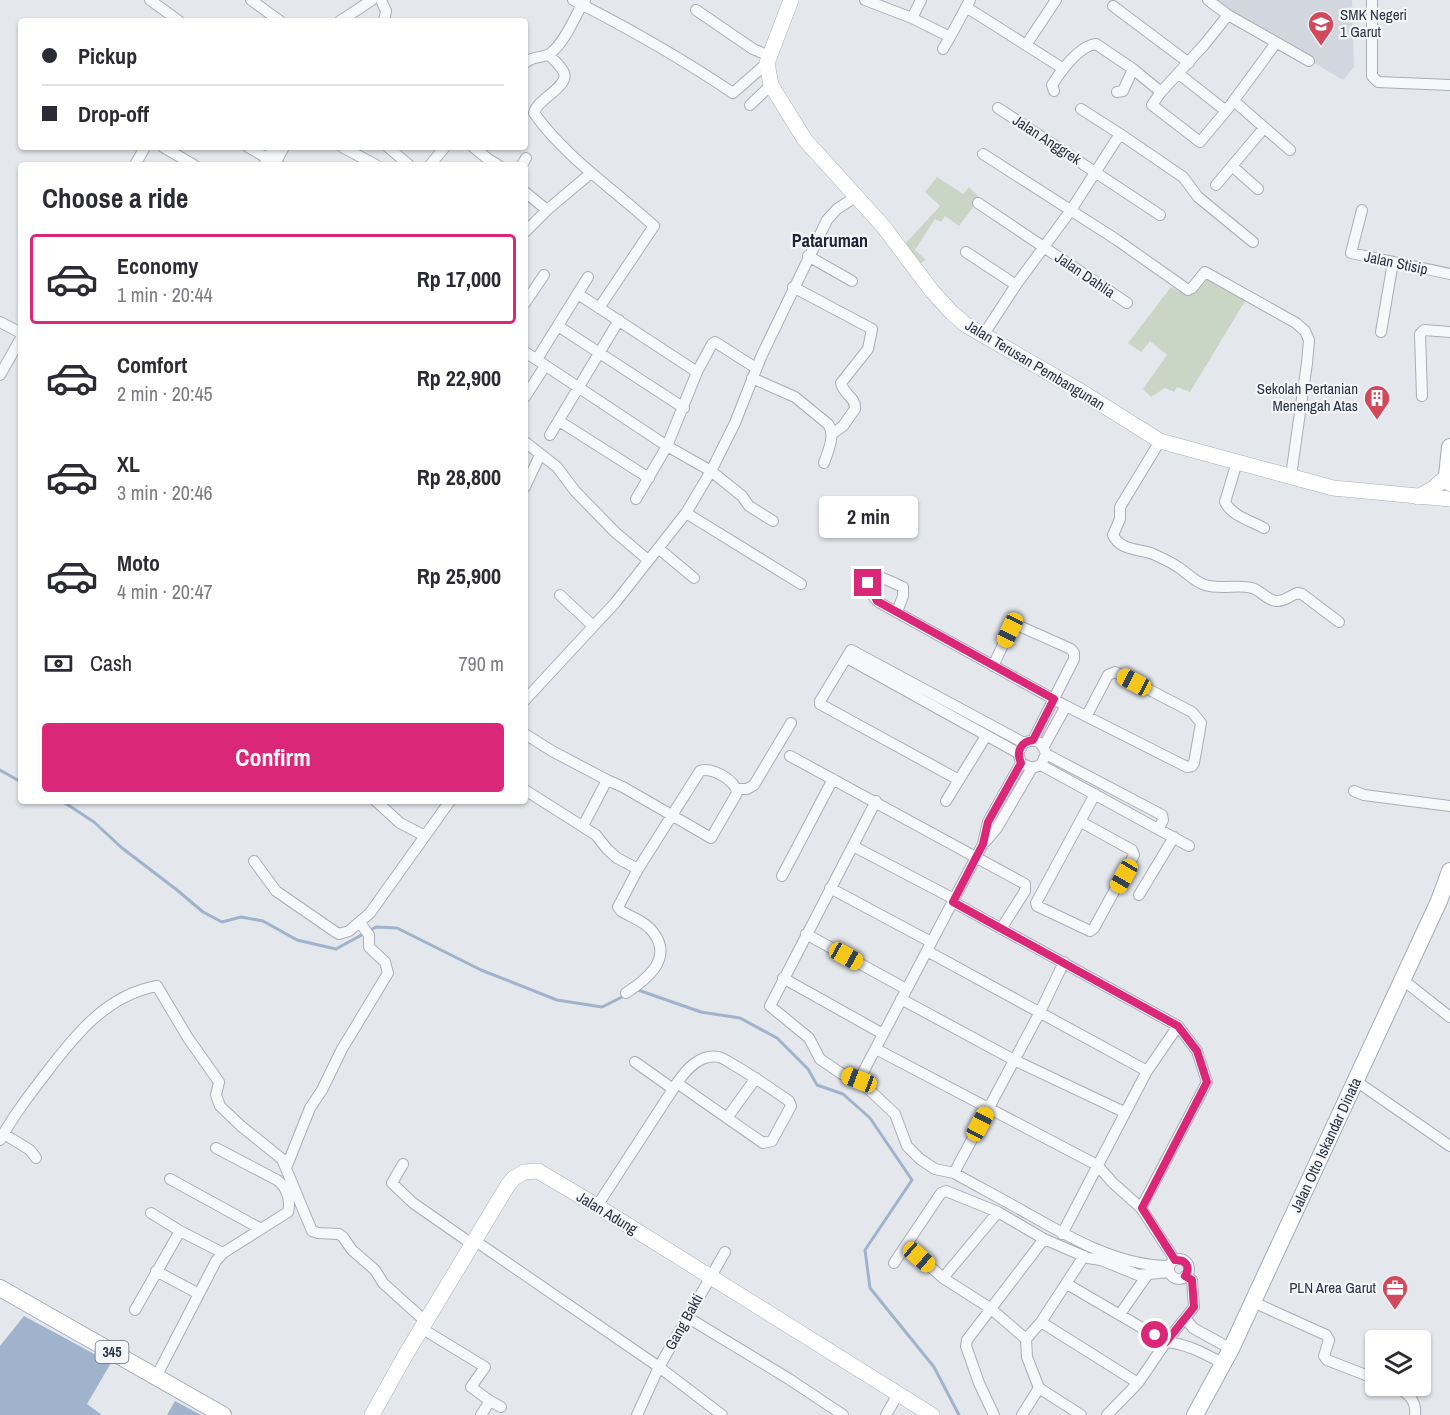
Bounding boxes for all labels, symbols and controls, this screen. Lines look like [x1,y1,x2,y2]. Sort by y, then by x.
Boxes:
place label: SMK Negeri 1 Garut [1340,4,1407,42]
school or university icon: SMK Negeri 1 Garut [1306,9,1336,47]
text: Pickup [78,41,137,71]
text: Drop-off [78,99,149,129]
street label: Jalan Anggrek [1009,110,1086,170]
text: Choose a ride [42,180,188,216]
district label: Pataruman [792,228,868,253]
street label: Jalan Stisip [1362,246,1430,279]
street label: Jalan Dahlia [1051,247,1120,302]
text: Economy [117,251,198,281]
icon: car [45,252,99,306]
text: Rp 17,000 [417,264,501,294]
text: 1 min · 20:44 [117,281,213,308]
street label: Jalan Terusan Pembangunan [961,314,1109,415]
text: Comfort [117,350,187,380]
icon: car [45,351,99,405]
text: Rp 22,900 [417,363,501,393]
place label: Sekolah Pertanian Menengah Atas [1257,378,1358,416]
text: 2 min · 20:45 [117,380,213,407]
building icon: Sekolah Pertanian Menengah Atas [1362,383,1392,421]
text: XL [117,449,140,479]
icon: car [45,450,99,504]
text: Rp 28,800 [417,462,501,492]
text: 3 min · 20:46 [117,479,213,506]
callout: 2 min [818,496,918,538]
text: 2 min [847,503,890,530]
text: Moto [117,548,160,578]
icon: car [45,549,99,603]
text: Rp 25,900 [417,561,501,591]
route end [854,569,881,596]
text: 4 min · 20:47 [117,578,213,605]
car [994,610,1026,650]
icon: cash [42,647,75,680]
text: Cash [90,648,132,678]
text: 790 m [458,650,504,677]
car [1114,666,1154,698]
button: Confirm [42,723,504,792]
car [1107,856,1141,896]
car [826,939,866,973]
car [839,1065,879,1095]
street label: Jalan Otto Iskandar Dinata [1285,1074,1366,1216]
car [964,1104,996,1144]
street label: Jalan Adung [573,1186,642,1239]
car [900,1238,938,1276]
office icon: PLN Area Garut [1380,1273,1410,1311]
place label: PLN Area Garut [1289,1277,1377,1298]
street label: Gang Bakti [659,1290,708,1354]
route start [1141,1321,1168,1348]
map controls [1365,1330,1431,1396]
button: layers [1365,1330,1431,1396]
road number: 345 [96,1341,128,1363]

